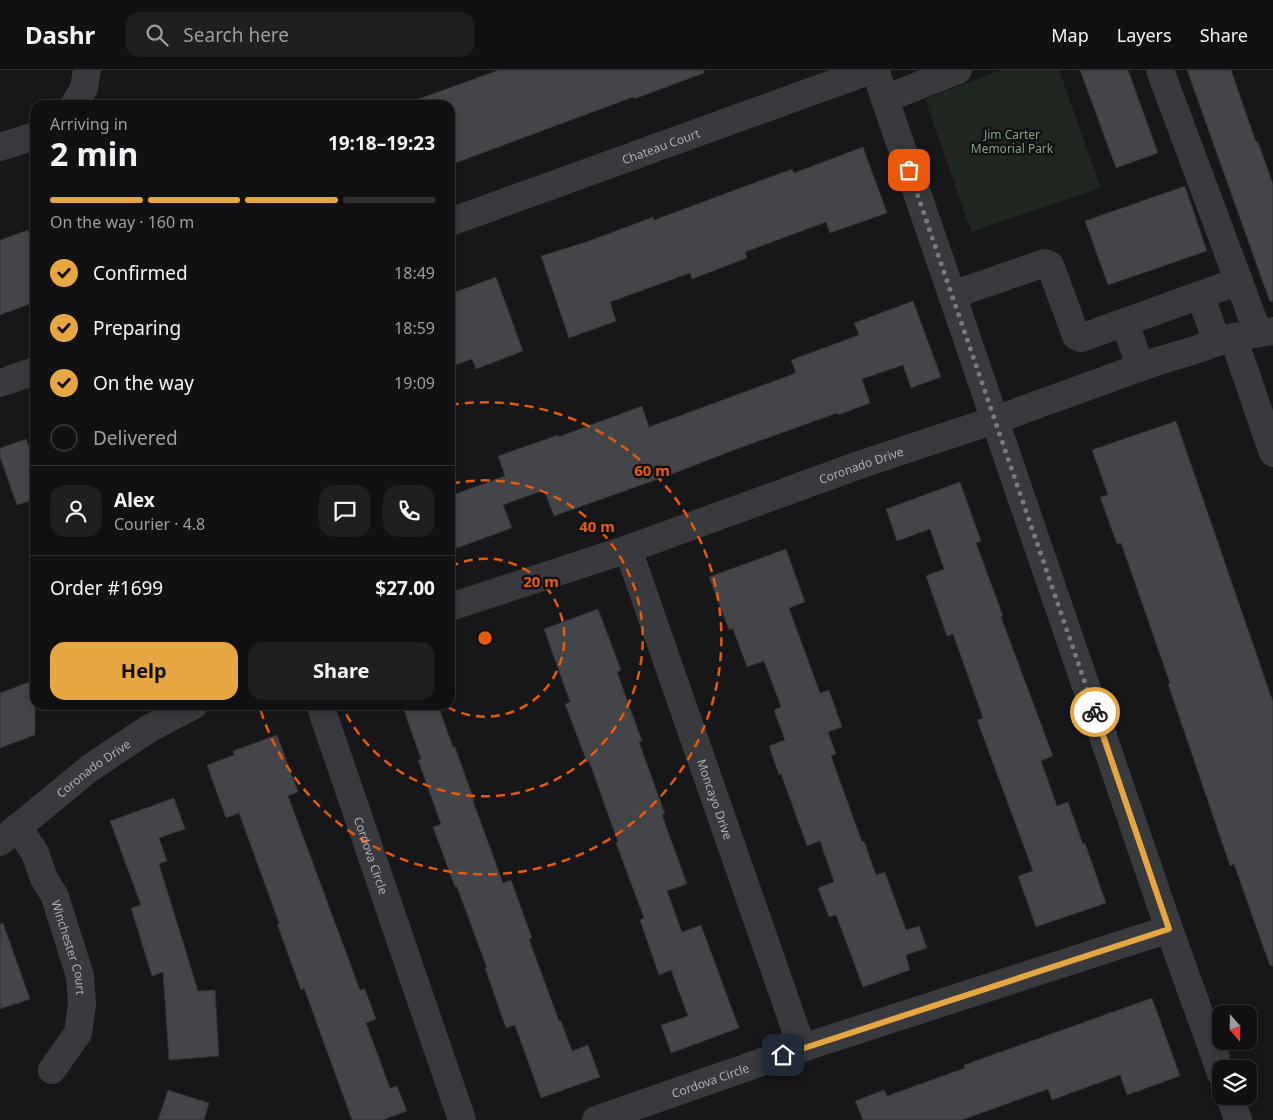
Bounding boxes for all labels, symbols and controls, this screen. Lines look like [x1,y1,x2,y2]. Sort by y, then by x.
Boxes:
search box [125,12,475,57]
text: Dashr [25,18,95,51]
icon: search [143,21,171,49]
text: Search here [183,22,289,48]
text: Map [1051,23,1089,47]
text: Layers [1117,23,1172,47]
text: Share [1200,23,1248,47]
text: Arriving in [50,113,128,135]
street label: Chateau Court [619,124,703,168]
park label: Jim Carter Memorial Park [971,126,1054,157]
text: 19:18–19:23 [328,130,435,156]
text: 2 min [50,132,138,175]
pin [888,149,930,191]
icon: bag [895,156,923,184]
text: On the way · 160 m [50,211,194,233]
icon: check [50,259,78,287]
text: Confirmed [93,260,188,286]
text: 18:49 [394,262,435,284]
icon: check [50,314,78,342]
text: Preparing [93,315,181,341]
text: 18:59 [394,317,435,339]
icon: check [50,369,78,397]
text: On the way [93,370,194,396]
text: 19:09 [394,372,435,394]
text: Delivered [93,425,178,451]
street label: Coronado Drive [816,442,906,487]
text: 60 m [634,460,670,480]
button: person [50,485,102,537]
button: chat [319,485,371,537]
button: phone [383,485,435,537]
text: Alex [114,487,155,513]
text: Courier · 4.8 [114,513,205,535]
text: 40 m [579,516,615,536]
text: 20 m [523,571,559,591]
text: Order #1699 [50,575,163,601]
text: $27.00 [375,575,435,601]
centre of rings [476,629,494,647]
button: Help [50,642,238,700]
button: Share [248,642,435,700]
courier [1070,687,1120,737]
icon: bike [1081,698,1109,726]
street label: Coronado Drive [52,735,134,801]
street label: Moncayo Drive [693,757,737,842]
street label: Cordova Circle [350,814,393,897]
street label: Winchester Court [48,898,90,996]
north arrow [1212,1005,1258,1050]
map controls [1212,1005,1257,1105]
pin [762,1034,804,1076]
icon: home [769,1041,797,1069]
street label: Cordova Circle [669,1059,751,1101]
button: layers [1212,1060,1257,1105]

